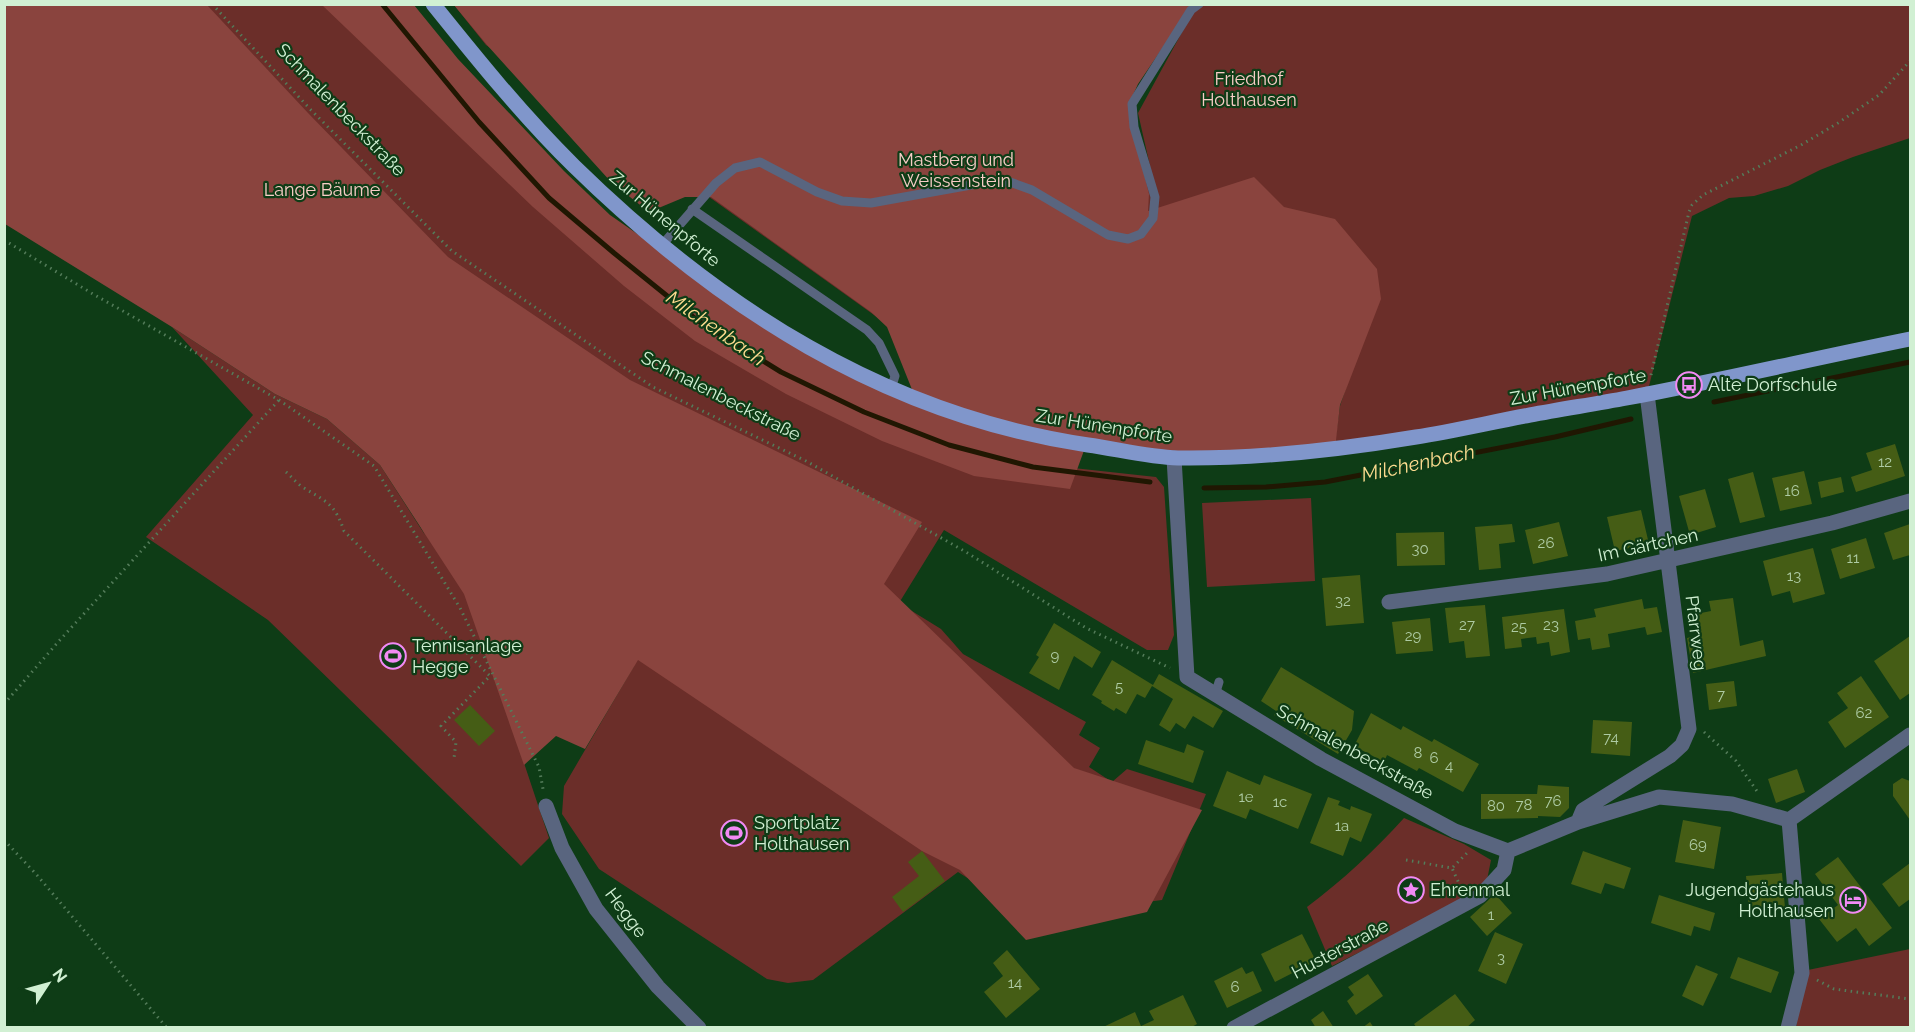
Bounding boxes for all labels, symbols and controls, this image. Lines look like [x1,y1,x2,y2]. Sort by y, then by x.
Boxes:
street label: Schmalenbeckstraße [273,39,410,181]
park label: Friedhof Holthausen [1201,68,1297,110]
park label: Mastberg und Weissenstein [898,149,1014,191]
street label: Zur Hünenpforte [606,166,725,271]
park label: Lange Bäume [264,179,381,200]
water label: Milchenbach [662,285,770,371]
street label: Schmalenbeckstraße [638,346,805,445]
street label: Zur Hünenpforte [1508,364,1648,409]
bus stop icon: Alte Dorfschule [1674,370,1704,400]
place label: Alte Dorfschule [1708,374,1838,395]
street label: Zur Hünenpforte [1034,404,1174,447]
water label: Milchenbach [1359,439,1477,487]
house number: 12 [1878,453,1892,471]
house number: 16 [1784,482,1800,500]
street label: Im Gärtchen [1596,524,1700,565]
house number: 26 [1538,534,1554,552]
house number: 30 [1411,540,1429,558]
house number: 11 [1847,549,1860,567]
house number: 13 [1787,567,1801,585]
house number: 32 [1335,592,1351,610]
street label: Pfarrweg [1681,594,1712,672]
house number: 27 [1459,616,1475,634]
house number: 23 [1543,616,1559,634]
house number: 25 [1511,618,1527,636]
house number: 29 [1405,627,1422,645]
place label: Tennisanlage Hegge [412,635,522,677]
sports icon: Tennisanlage Hegge [378,641,408,671]
house number: 9 [1051,647,1060,665]
house number: 5 [1115,678,1123,696]
house number: 7 [1717,686,1725,704]
street label: Schmalenbeckstraße [1273,700,1438,804]
house number: 62 [1856,704,1873,722]
house number: 74 [1603,729,1619,747]
house number: 8 [1414,744,1423,762]
house number: 6 [1429,749,1439,767]
house number: 4 [1445,757,1453,775]
house number: 1e [1238,788,1254,806]
house number: 76 [1544,792,1562,810]
house number: 1c [1273,793,1287,811]
house number: 78 [1516,796,1533,814]
house number: 80 [1487,797,1505,815]
place label: Sportplatz Holthausen [754,812,850,854]
house number: 1a [1335,817,1349,835]
sports icon: Sportplatz Holthausen [719,818,749,848]
house number: 69 [1689,836,1707,854]
place icon: Ehrenmal [1396,875,1426,905]
place label: Ehrenmal [1430,879,1510,900]
place label: Jugendgästehaus Holthausen [1686,879,1834,921]
street label: Hegge [601,884,652,942]
hotel icon: Jugendgästehaus Holthausen [1838,885,1868,915]
house number: 1 [1488,906,1495,924]
street label: Husterstraße [1288,914,1392,983]
house number: 3 [1497,949,1505,967]
north arrow [18,954,78,1014]
text: N [48,965,71,986]
house number: 14 [1008,974,1022,992]
house number: 6 [1230,978,1240,996]

